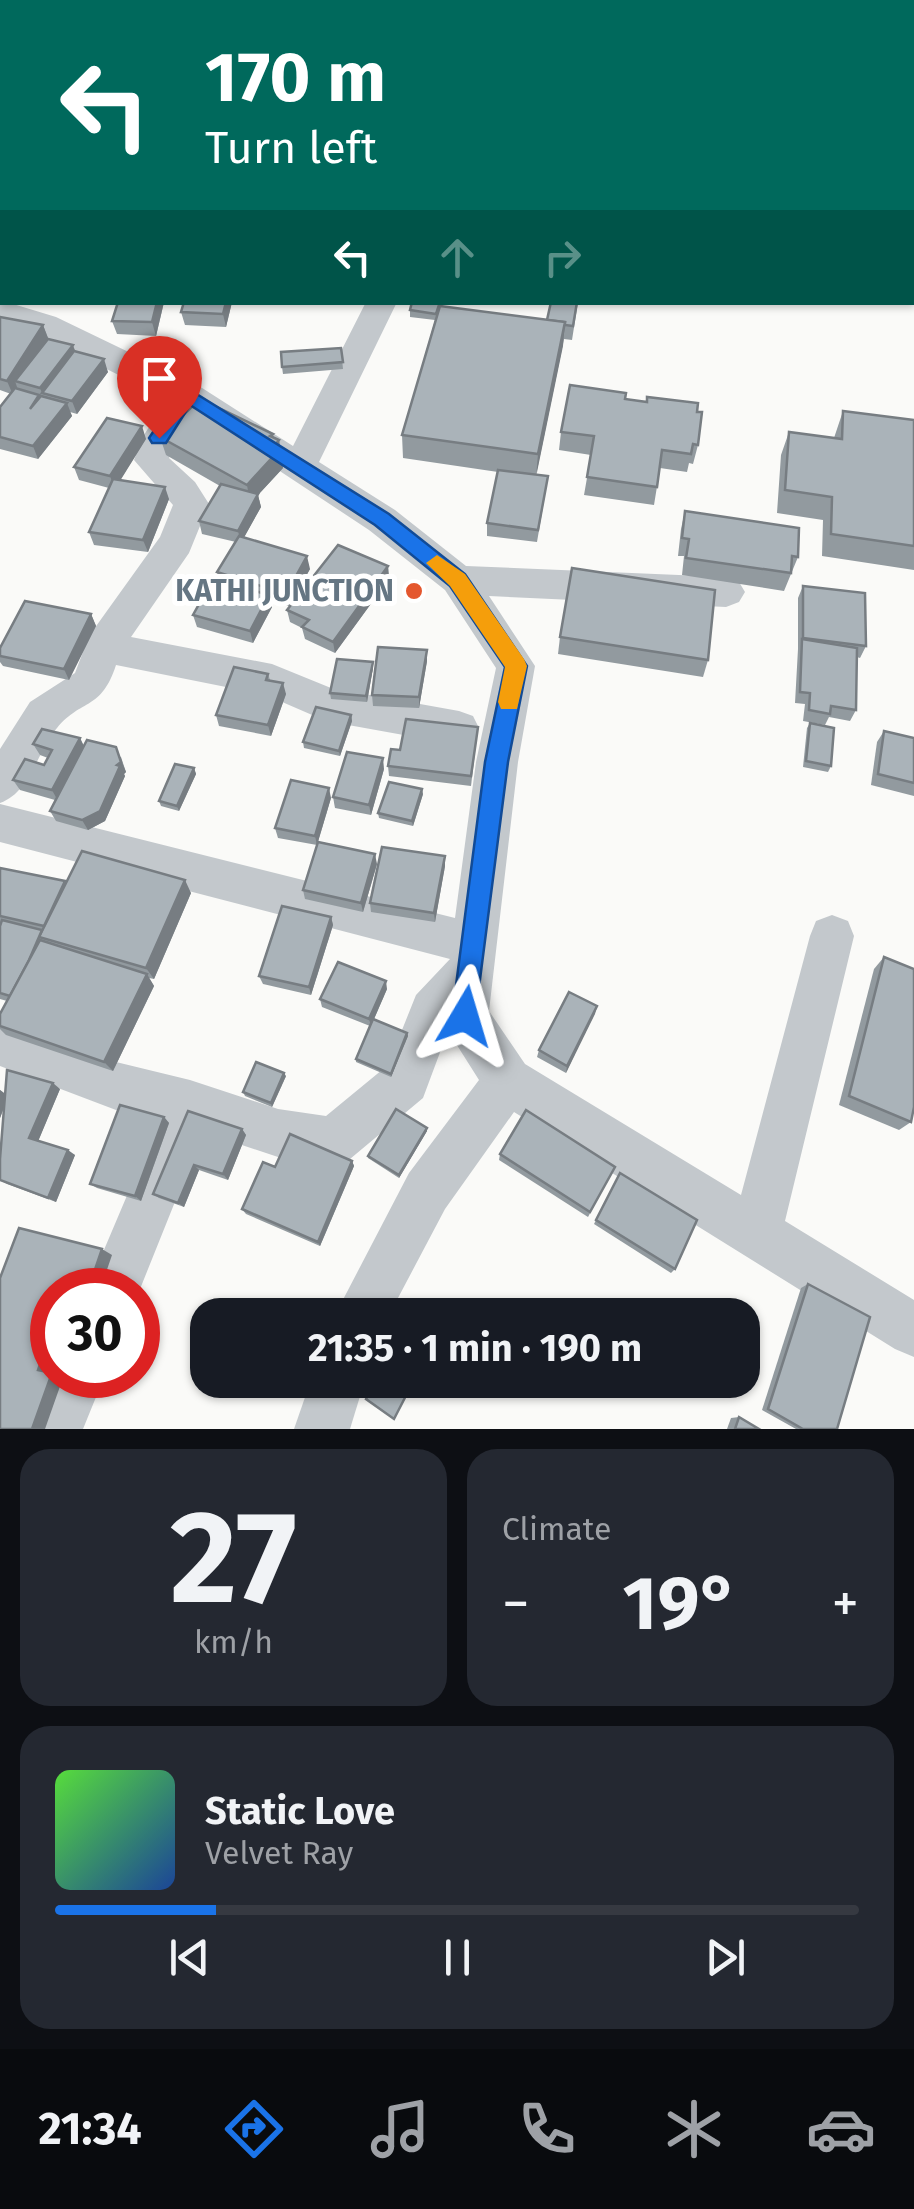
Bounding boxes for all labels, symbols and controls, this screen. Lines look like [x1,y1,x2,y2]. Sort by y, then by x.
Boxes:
text: 170 m [205,36,386,120]
icon: left [40,40,170,170]
text: Turn left [205,121,377,175]
icon: left [325,230,380,285]
icon: ahead [430,230,485,285]
icon: right [535,230,590,285]
pin [117,336,202,439]
icon: arrive [132,351,187,406]
place label: KATHI JUNCTION [175,573,394,609]
marker: KATHI JUNCTION [403,580,425,602]
position arrow [413,964,517,1068]
speed limit sign: 30 [30,1268,160,1398]
text: 21:35 · 1 min · 190 m [308,1325,642,1371]
text: 27 [170,1480,297,1636]
text: Climate [502,1510,611,1548]
text: 19° [623,1559,738,1649]
text: − [502,1571,530,1637]
text: + [832,1571,859,1637]
text: km/h [194,1623,273,1661]
text: Static Love [205,1788,395,1834]
text: Velvet Ray [205,1834,353,1872]
icon: previous [162,1930,217,1985]
icon: pause [430,1930,485,1985]
icon: next [698,1930,753,1985]
icon: directions [219,2094,289,2164]
icon: music [365,2094,435,2164]
icon: phone [512,2094,582,2164]
icon: climate [659,2094,729,2164]
icon: car [806,2094,876,2164]
text: 21:34 [38,2102,142,2156]

